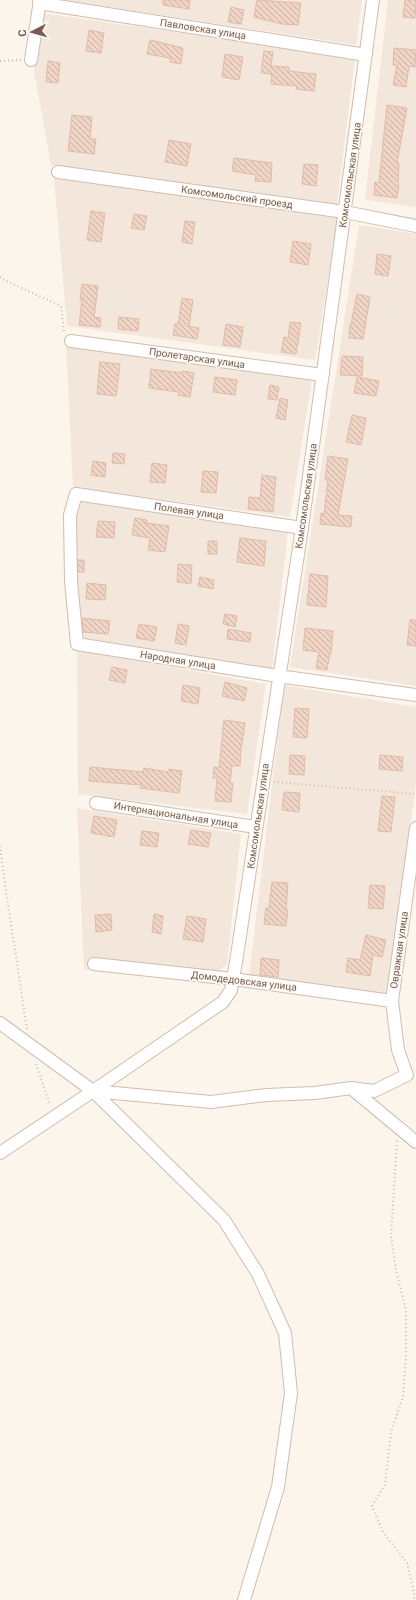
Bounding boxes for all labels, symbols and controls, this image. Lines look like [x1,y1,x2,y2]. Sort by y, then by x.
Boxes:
north arrow [12,12,52,52]
street label: Павловская улица [159,17,247,41]
text: С [16,29,29,37]
street label: Комсомольская улица [337,122,363,228]
street label: Комсомольский проезд [180,184,294,210]
street label: Пролетарская улица [148,346,246,370]
street label: Комсомольская улица [293,443,319,549]
street label: Полевая улица [153,501,225,521]
street label: Народная улица [140,649,216,671]
street label: Комсомольская улица [245,763,271,869]
street label: Интернациональная улица [113,800,239,830]
street label: Овражная улица [388,911,410,989]
street label: Домодедовская улица [191,969,297,993]

